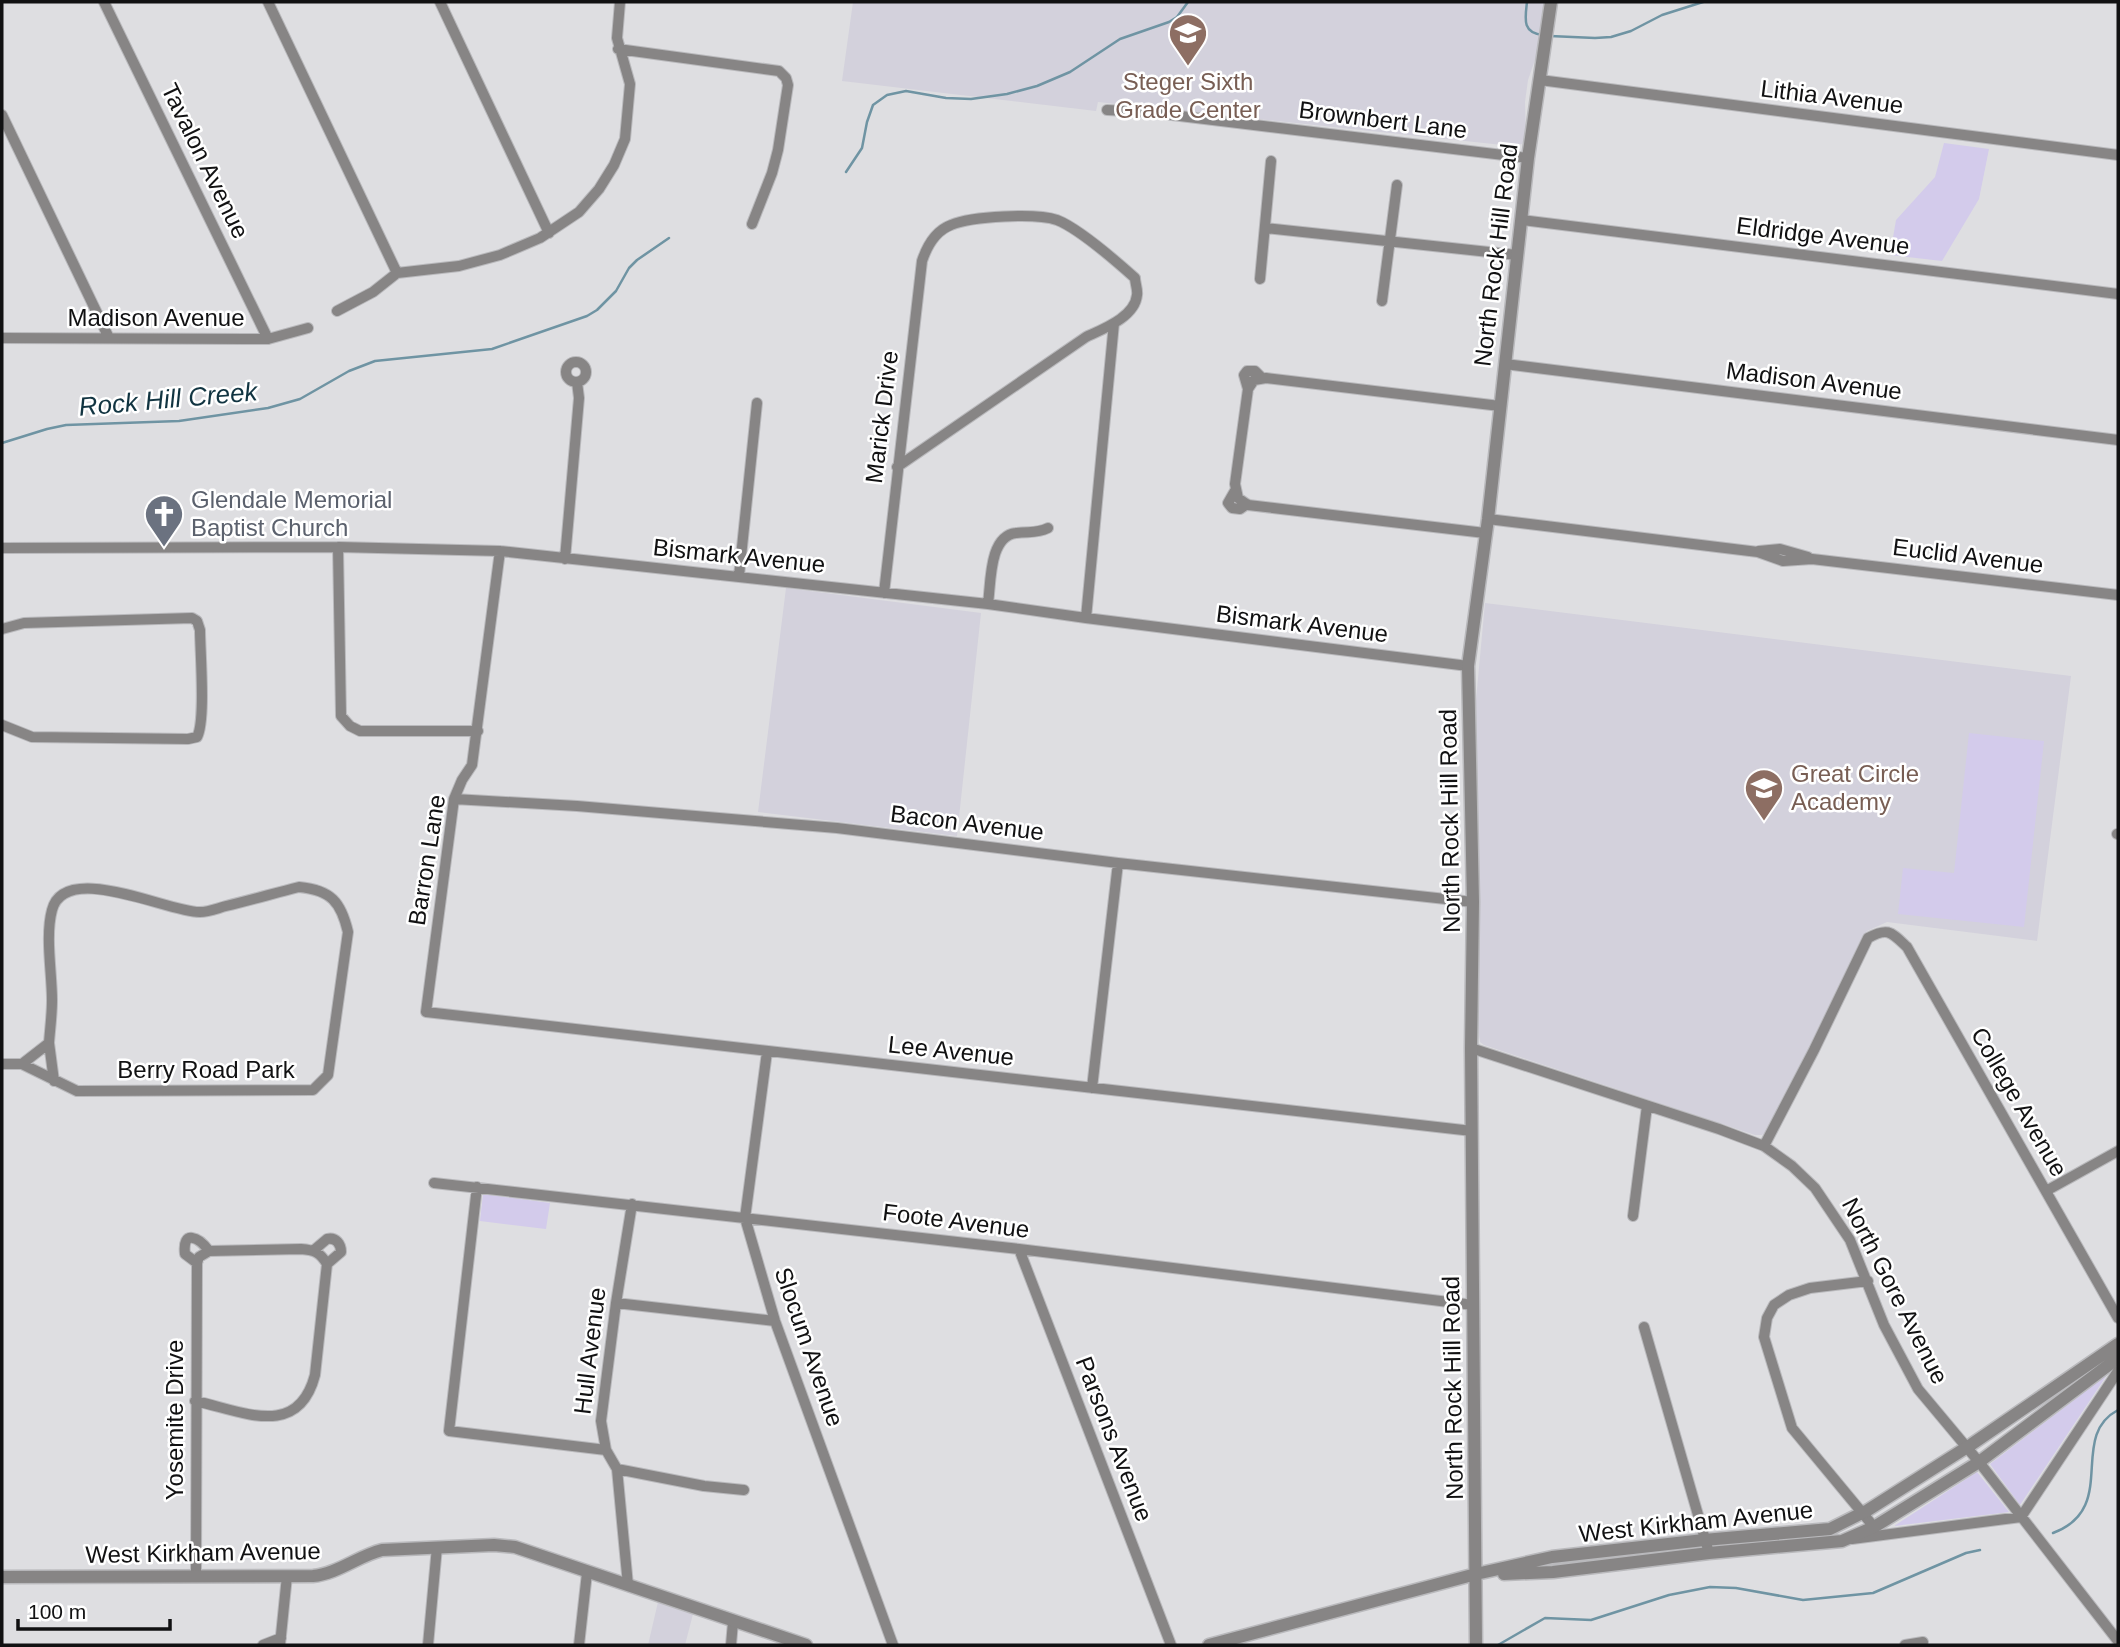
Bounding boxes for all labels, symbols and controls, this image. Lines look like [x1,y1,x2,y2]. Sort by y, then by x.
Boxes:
school or university icon: Steger Sixth Grade Center [1167,12,1209,67]
place label: Steger Sixth Grade Center [1115,68,1261,123]
street label: Lithia Avenue [1759,74,1905,119]
street label: Tavalon Avenue [156,79,255,243]
street label: Brownbert Lane [1297,96,1469,143]
street label: North Rock Hill Road [1468,142,1523,368]
street label: Eldridge Avenue [1735,211,1911,260]
street label: Madison Avenue [67,304,245,331]
street label: Marick Drive [860,349,903,485]
street label: Madison Avenue [1725,356,1904,405]
water label: Rock Hill Creek [77,376,261,422]
place label: Glendale Memorial Baptist Church [191,486,392,541]
church icon: Glendale Memorial Baptist Church [143,493,185,548]
street label: Bismark Avenue [652,533,826,578]
street label: Euclid Avenue [1891,533,2045,578]
street label: Bismark Avenue [1215,600,1390,647]
street label: North Rock Hill Road [1434,709,1465,933]
place label: Great Circle Academy [1791,760,1919,815]
school or university icon: Great Circle Academy [1743,767,1785,822]
street label: Barron Lane [403,793,450,927]
street label: Bacon Avenue [889,800,1045,845]
street label: College Avenue [1966,1022,2073,1181]
street label: Lee Avenue [887,1030,1015,1071]
street label: Berry Road Park [117,1056,296,1083]
street label: North Gore Avenue [1837,1193,1954,1388]
street label: Foote Avenue [881,1198,1031,1243]
street label: Slocum Avenue [770,1264,849,1430]
street label: North Rock Hill Road [1437,1276,1468,1500]
street label: Hull Avenue [568,1286,611,1416]
street label: Yosemite Drive [161,1340,188,1500]
street label: Parsons Avenue [1071,1353,1158,1525]
street label: West Kirkham Avenue [1578,1496,1814,1547]
street label: West Kirkham Avenue [85,1537,321,1568]
scale bar [18,1588,170,1632]
text: 100 m [28,1600,86,1623]

